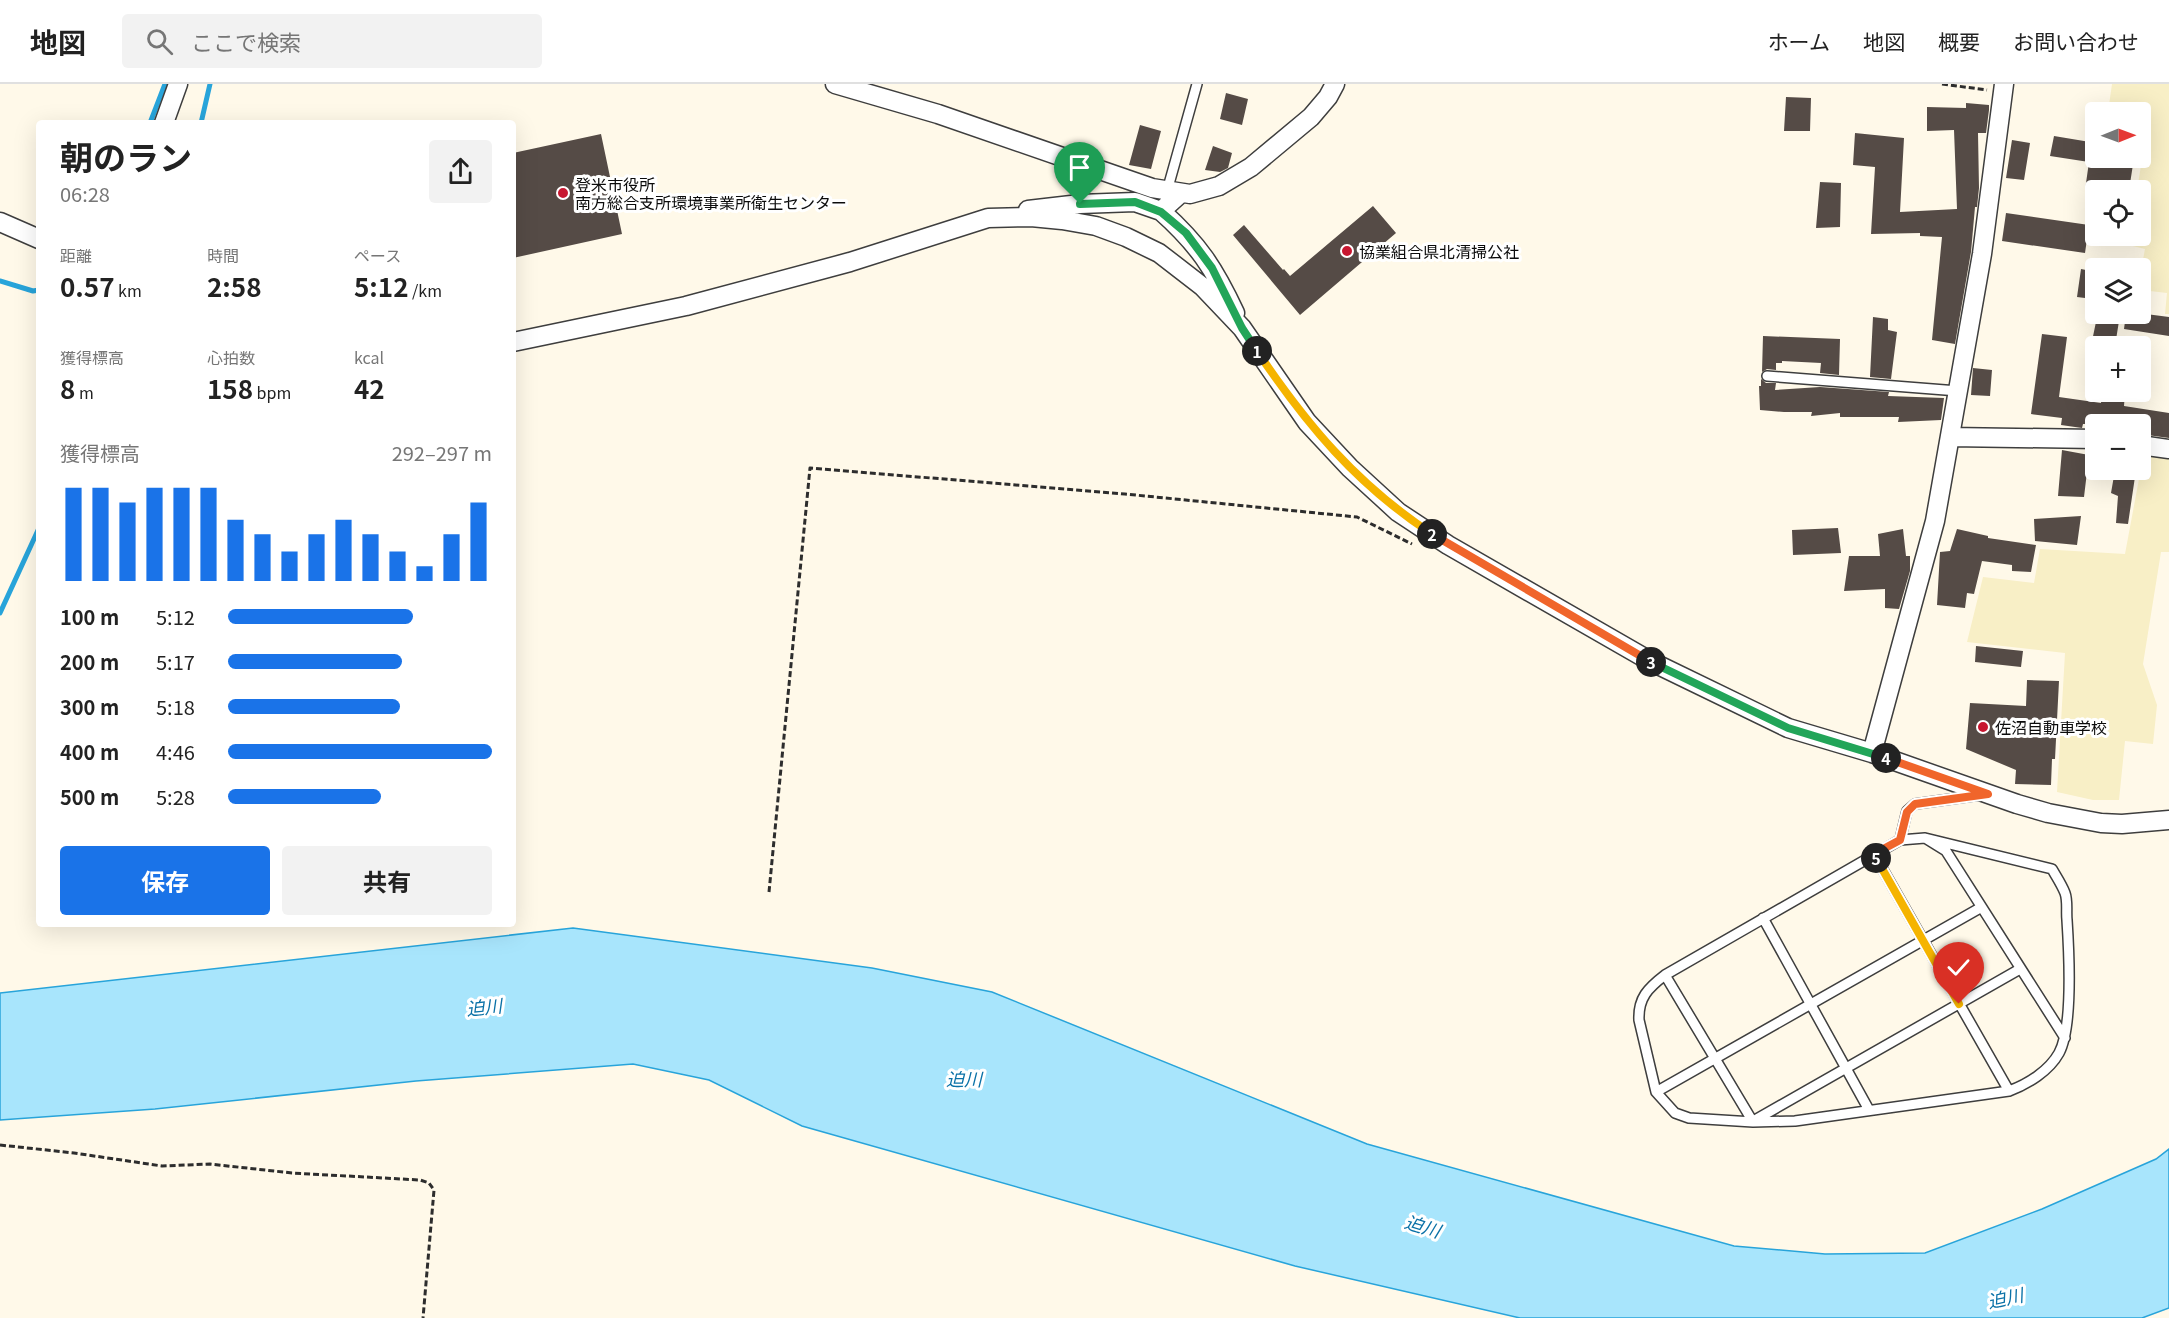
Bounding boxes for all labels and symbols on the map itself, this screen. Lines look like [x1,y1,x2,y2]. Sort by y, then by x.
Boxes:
north arrow [2085,102,2151,168]
pin [1054,142,1105,204]
place label: 登米市役所 南方総合支所環境事業所衛生センター [575,172,847,214]
marker: 登米市役所 南方総合支所環境事業所衛生センター [556,186,570,200]
place label: 協業組合県北清掃公社 [1359,239,1519,263]
marker: 協業組合県北清掃公社 [1340,244,1354,258]
pin: 1 [1242,336,1272,366]
pin: 2 [1417,519,1447,549]
pin: 3 [1636,647,1666,677]
place label: 佐沼自動車学校 [1995,715,2107,739]
marker: 佐沼自動車学校 [1976,720,1990,734]
pin: 4 [1871,743,1901,773]
pin: 5 [1861,843,1891,873]
pin [1933,942,1984,1004]
water label: 迫川 [465,991,505,1021]
water label: 迫川 [946,1065,984,1091]
water label: 迫川 [1402,1207,1446,1243]
water label: 迫川 [1985,1280,2027,1313]

